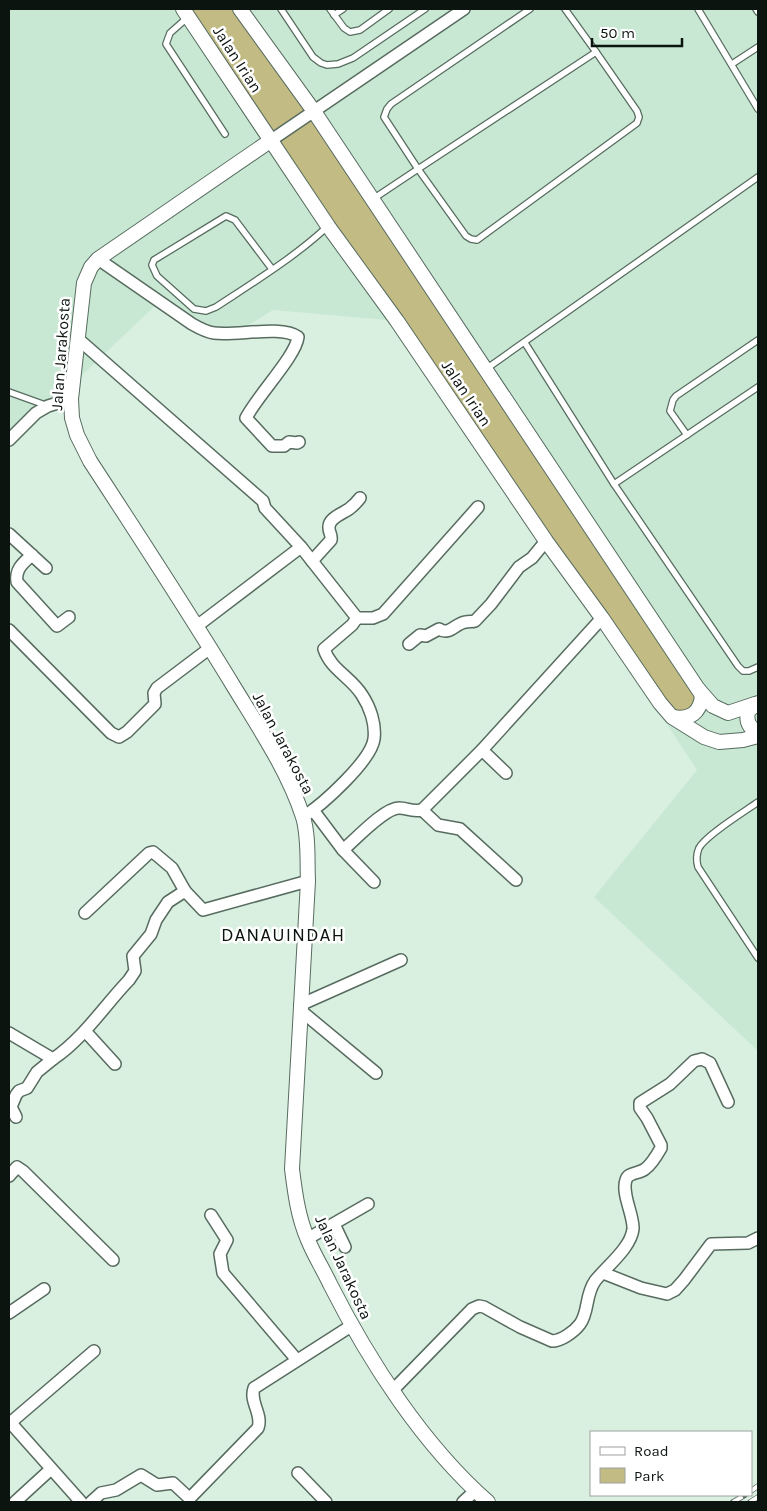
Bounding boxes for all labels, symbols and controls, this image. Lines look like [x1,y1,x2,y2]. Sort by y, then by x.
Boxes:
scale bar [592,15,682,47]
street label: Jalan Irian [209,22,266,96]
text: 50 m [600,24,635,42]
street label: Jalan Jarakosta [47,297,74,411]
street label: Jalan Irian [438,357,496,430]
street label: Jalan Jarakosta [249,689,318,798]
district label: DANAUINDAH [221,924,345,946]
street label: Jalan Jarakosta [311,1212,376,1322]
legend [590,1431,752,1496]
text: Road [634,1442,669,1460]
text: Park [634,1467,664,1485]

